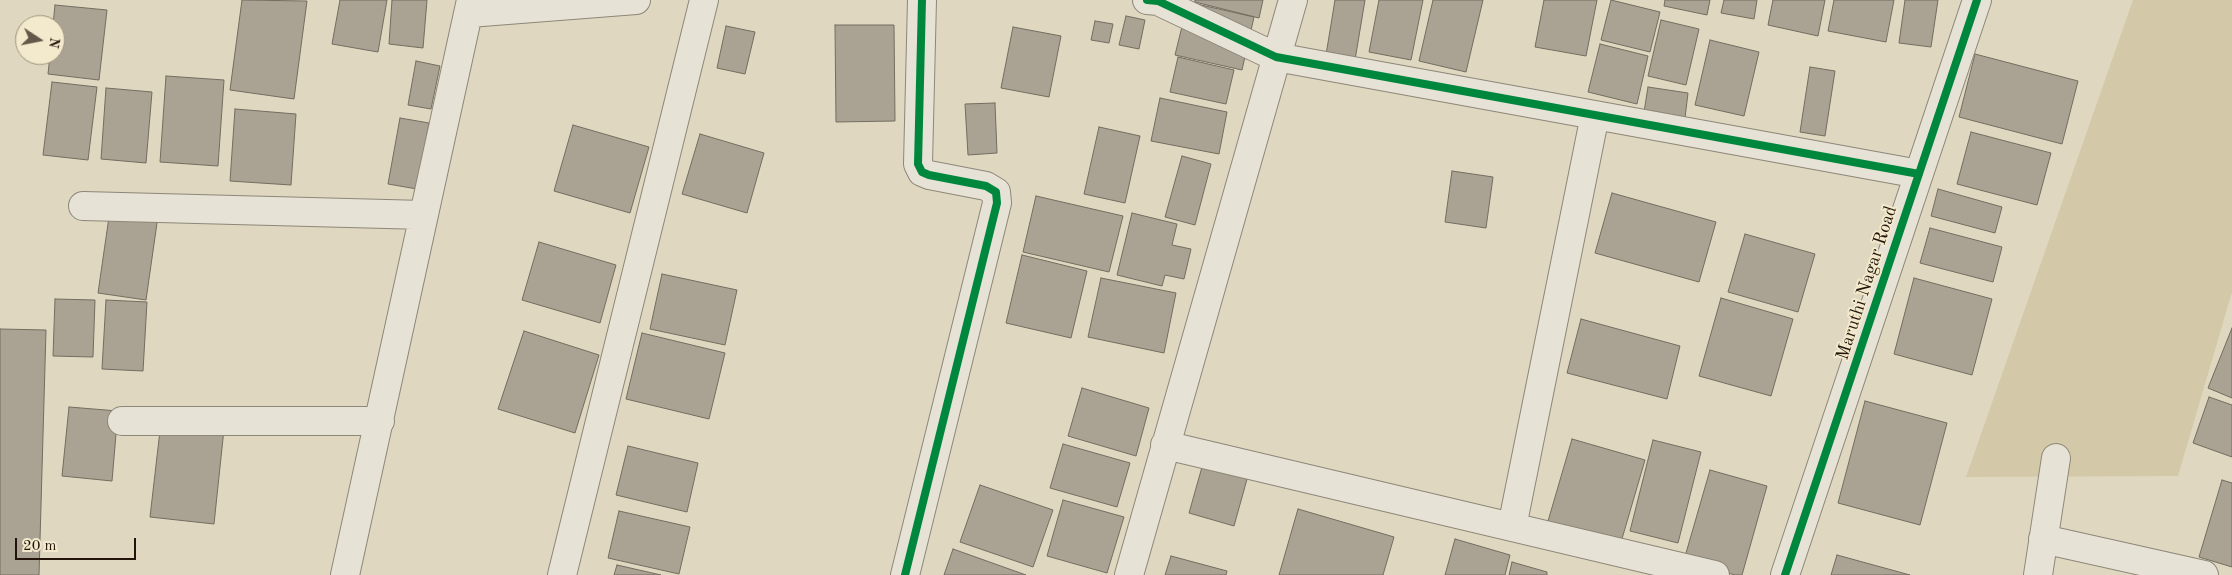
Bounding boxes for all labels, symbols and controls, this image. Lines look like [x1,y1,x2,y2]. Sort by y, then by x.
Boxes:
north arrow [15,15,65,65]
text: N [46,36,62,49]
street label: Maruthi Nagar Road [1832,203,1902,363]
scale bar [18,528,139,560]
text: 20 m [23,539,57,554]

